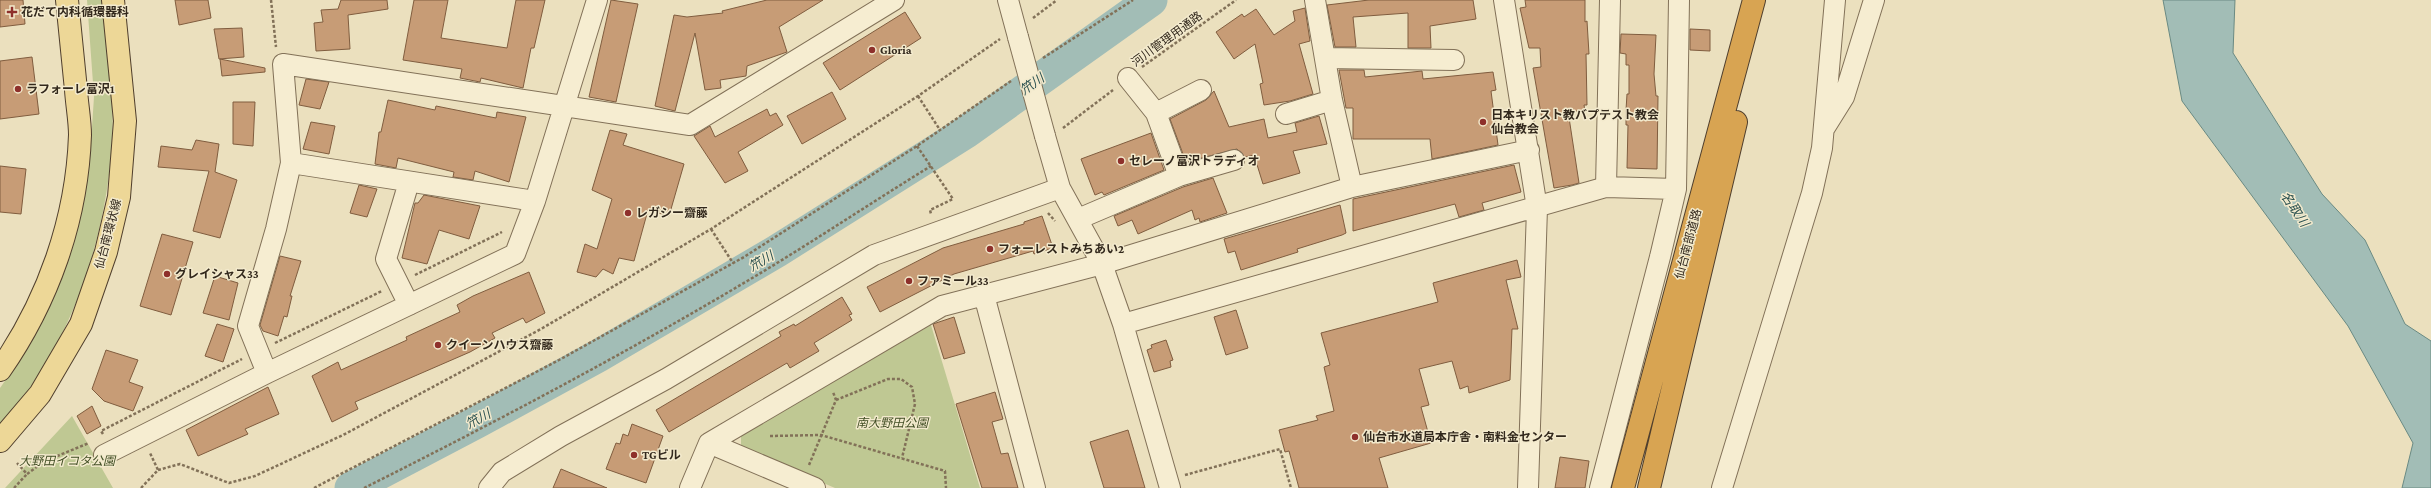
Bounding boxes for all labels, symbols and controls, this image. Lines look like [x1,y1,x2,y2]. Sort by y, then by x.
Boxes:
place label: 花だて内科循環器科 [21,5,129,19]
marker: 花だて内科循環器科 [6,6,18,18]
street label: 河川管理用通路 [1129,9,1205,69]
place label: Gloria [880,43,912,57]
marker: Gloria [867,45,877,55]
water label: 笊川 [1017,69,1049,98]
place label: ラフォーレ富沢1 [26,82,115,96]
marker: ラフォーレ富沢1 [13,84,23,94]
place label: 日本キリスト教バプテスト教会 仙台教会 [1491,108,1659,136]
marker: 日本キリスト教バプテスト教会 仙台教会 [1478,117,1488,127]
place label: セレーノ富沢トラディオ [1129,154,1259,168]
marker: セレーノ富沢トラディオ [1116,156,1126,166]
water label: 名取川 [2278,189,2313,231]
street label: 仙台南環状線 [92,197,124,271]
place label: レガシー齋藤 [636,206,708,220]
street label: 仙台南部道路 [1672,207,1704,281]
marker: レガシー齋藤 [623,208,633,218]
place label: フォーレストみちあい2 [998,242,1124,256]
marker: フォーレストみちあい2 [985,244,995,254]
water label: 笊川 [746,247,778,274]
place label: グレイシャス33 [175,267,259,281]
marker: グレイシャス33 [162,269,172,279]
place label: ファミール33 [917,274,989,288]
marker: ファミール33 [904,276,914,286]
place label: クイーンハウス齋藤 [446,338,553,352]
marker: クイーンハウス齋藤 [433,340,443,350]
water label: 笊川 [463,405,495,432]
park label: 南大野田公園 [856,416,930,430]
place label: 仙台市水道局本庁舎・南料金センター [1363,430,1567,444]
marker: 仙台市水道局本庁舎・南料金センター [1350,432,1360,442]
place label: TGビル [642,448,681,462]
marker: TGビル [629,450,639,460]
park label: 大野田イコタ公園 [19,454,117,468]

